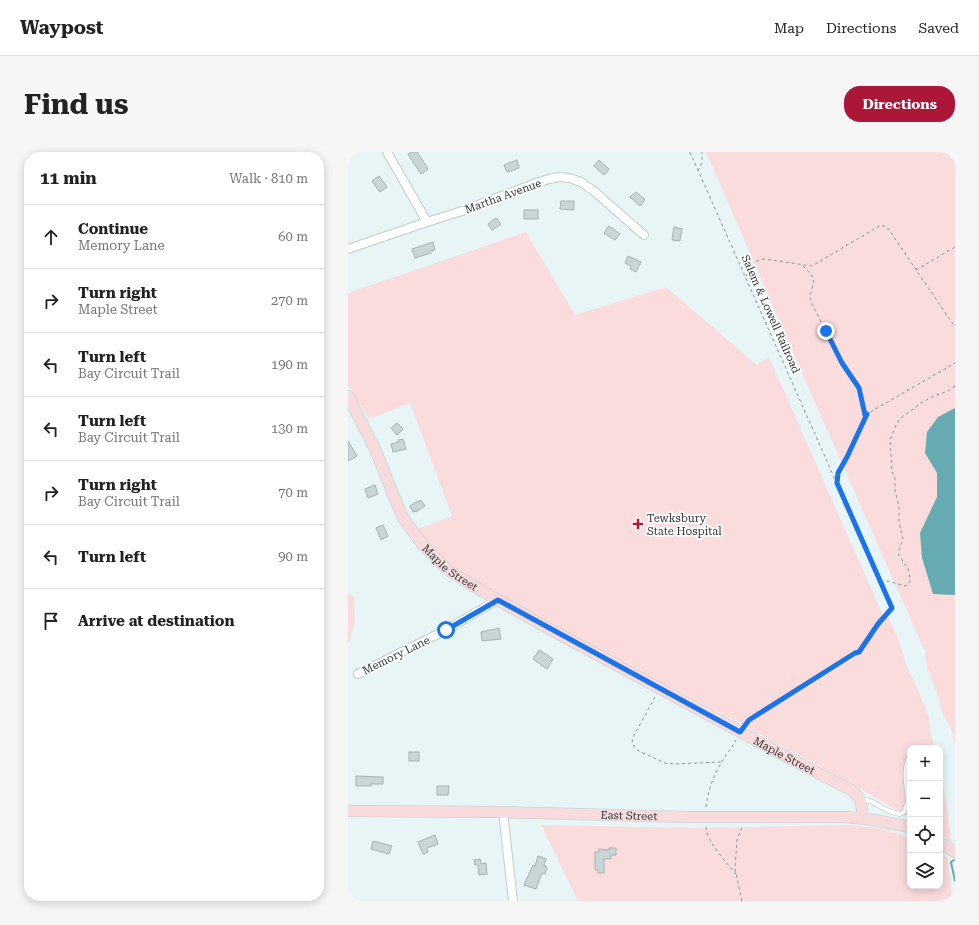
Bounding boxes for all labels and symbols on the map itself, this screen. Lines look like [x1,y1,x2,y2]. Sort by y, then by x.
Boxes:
street label: Martha Avenue [463,177,543,216]
street label: Salem & Lowell Railroad [739,253,803,375]
route end [817,322,835,340]
place label: Tewksbury State Hospital [647,512,722,538]
marker: Tewksbury State Hospital [632,518,644,530]
street label: Maple Street [419,542,480,594]
route start [437,621,455,639]
street label: Memory Lane [360,634,432,677]
street label: Maple Street [751,734,817,777]
street label: East Street [600,809,658,823]

